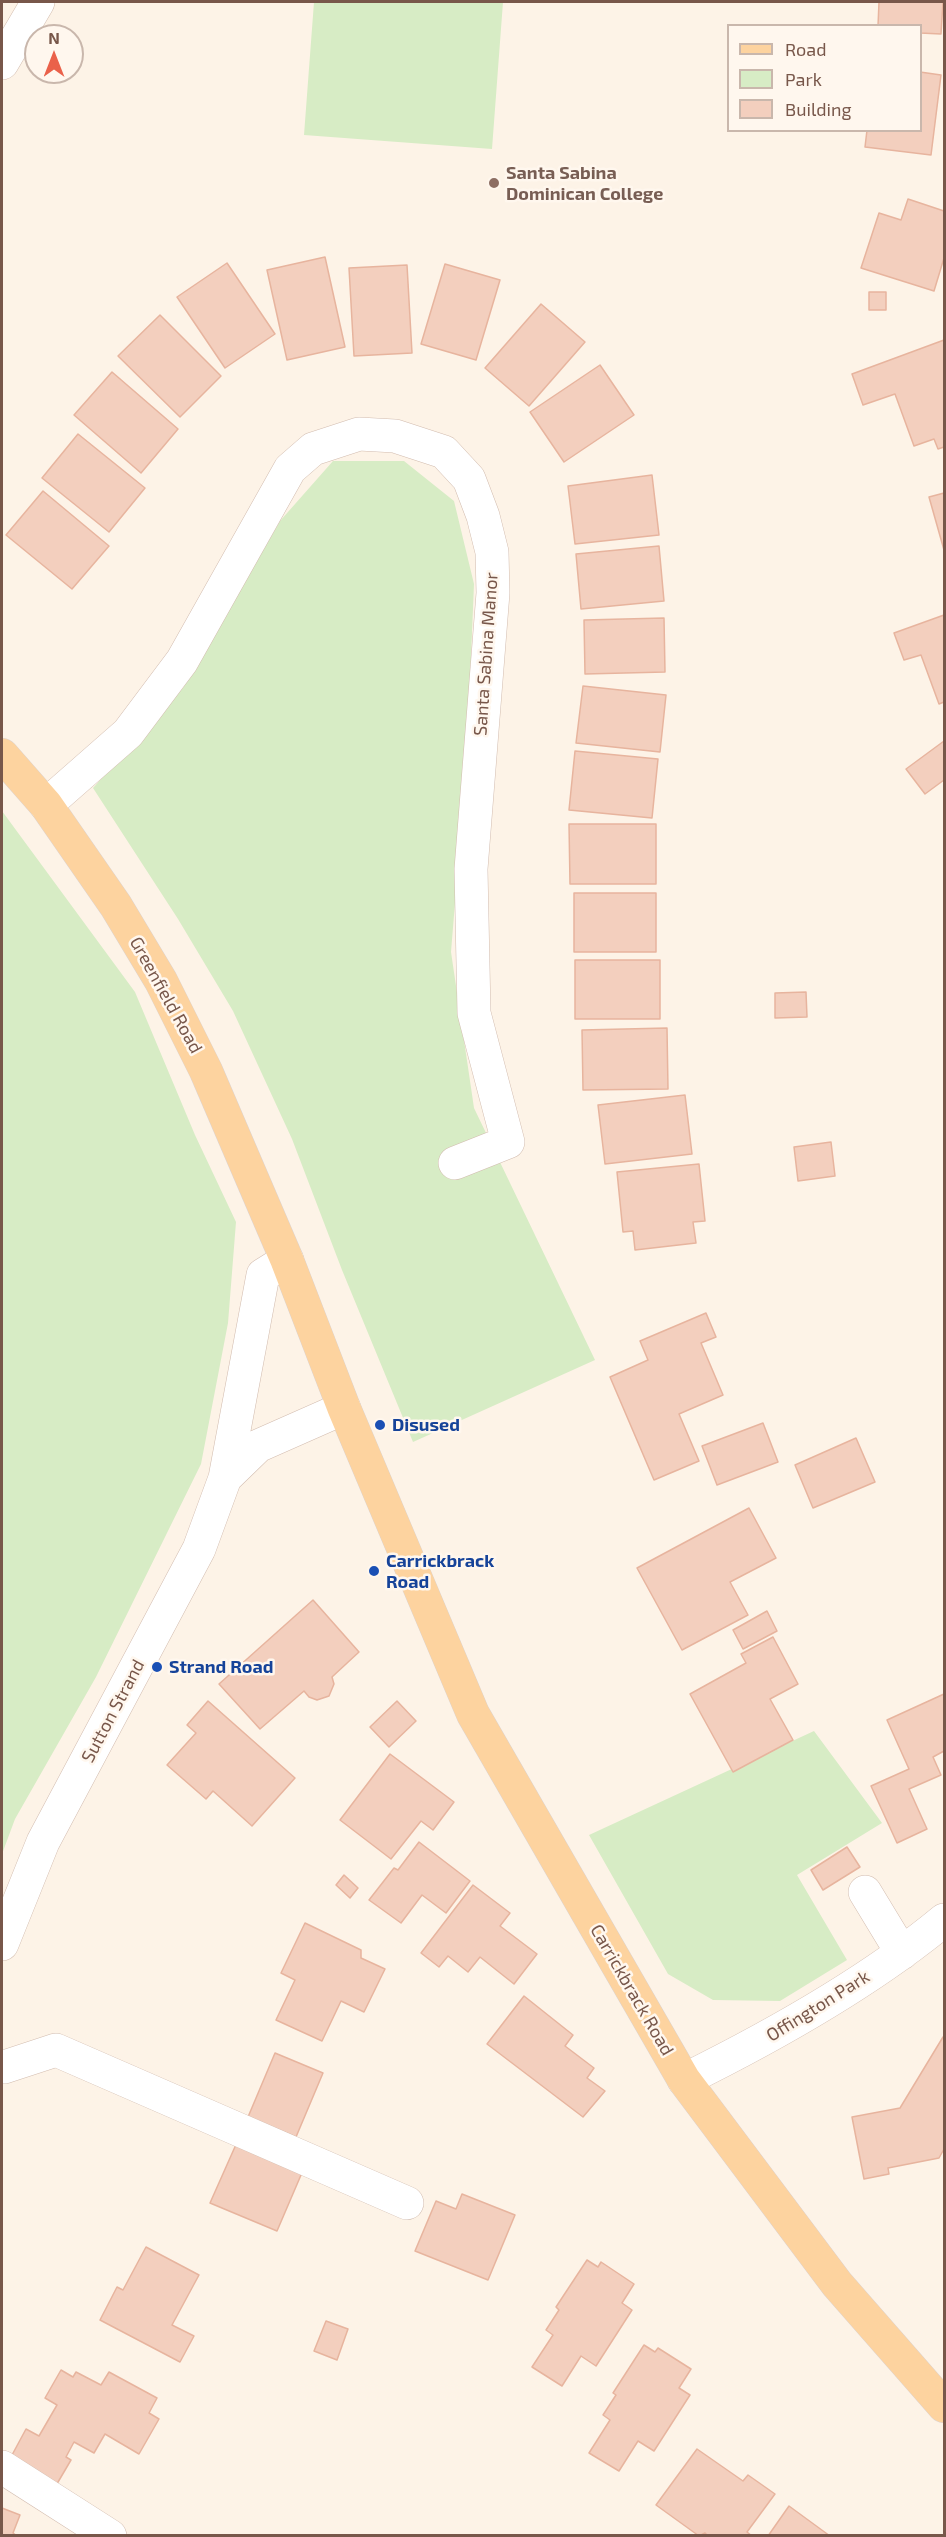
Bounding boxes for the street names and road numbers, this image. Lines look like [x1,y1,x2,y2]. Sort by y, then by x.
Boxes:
street label: Santa Sabina Manor [470,572,502,736]
street label: Greenfield Road [125,933,207,1057]
street label: Sutton Strand [77,1656,149,1766]
street label: Carrickbrack Road [586,1921,678,2059]
street label: Offington Park [762,1966,874,2046]

